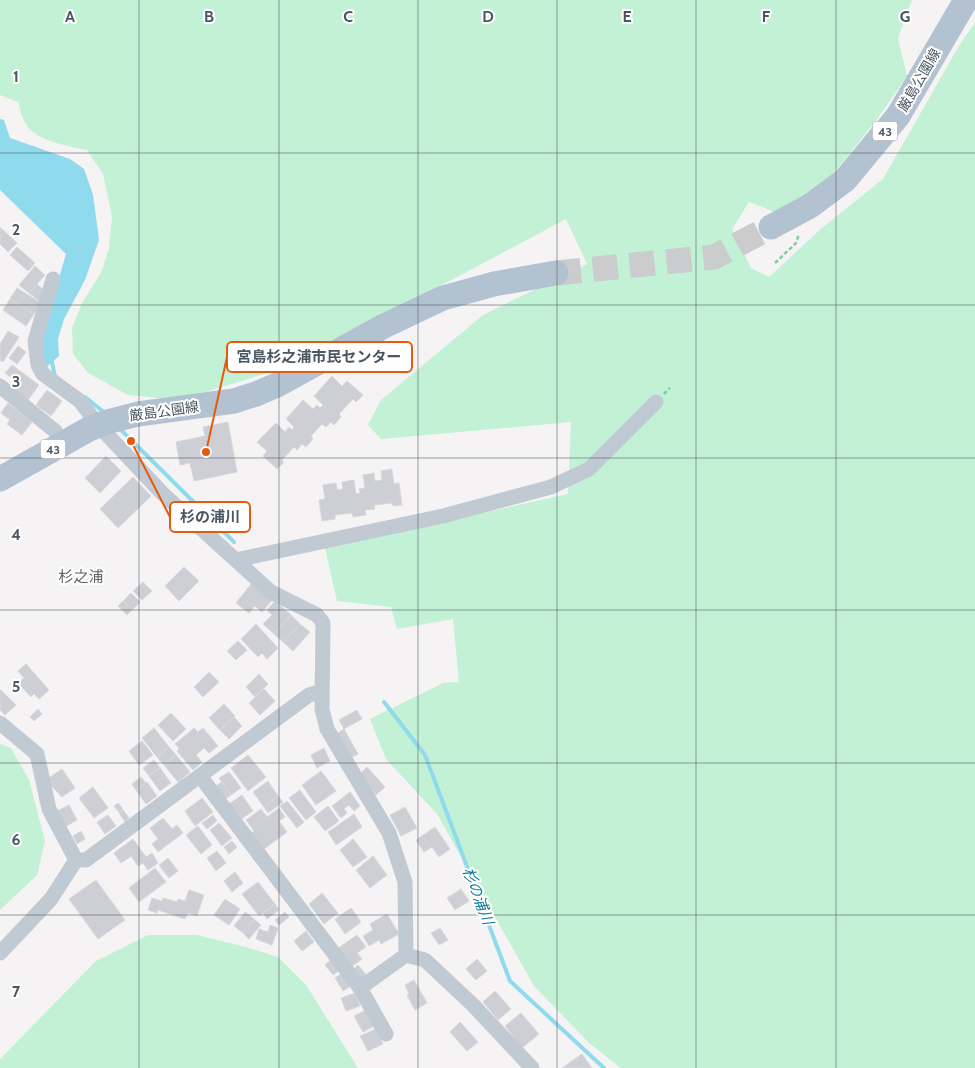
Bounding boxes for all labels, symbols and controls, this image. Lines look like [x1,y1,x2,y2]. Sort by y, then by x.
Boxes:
text: A [65,7,75,26]
text: B [204,7,214,26]
text: C [343,7,353,26]
text: D [482,7,494,26]
text: E [622,7,632,26]
text: F [762,7,771,26]
text: G [900,7,910,26]
street label: 厳島公園線 [894,45,944,115]
text: 1 [13,67,19,86]
road number: 43 [872,122,898,140]
text: 2 [12,220,20,239]
callout: 宮島杉之浦市民センター [227,342,412,372]
text: 宮島杉之浦市民センター [236,348,402,366]
text: 3 [12,372,20,391]
street label: 厳島公園線 [128,397,200,425]
road number: 43 [40,439,66,458]
callout: 杉の浦川 [170,502,250,532]
text: 杉の浦川 [180,508,240,526]
text: 4 [11,525,21,544]
district label: 杉之浦 [58,568,104,586]
text: 5 [12,677,20,696]
text: 6 [12,830,21,849]
water label: 杉の浦川 [459,865,498,929]
text: 7 [12,982,21,1001]

